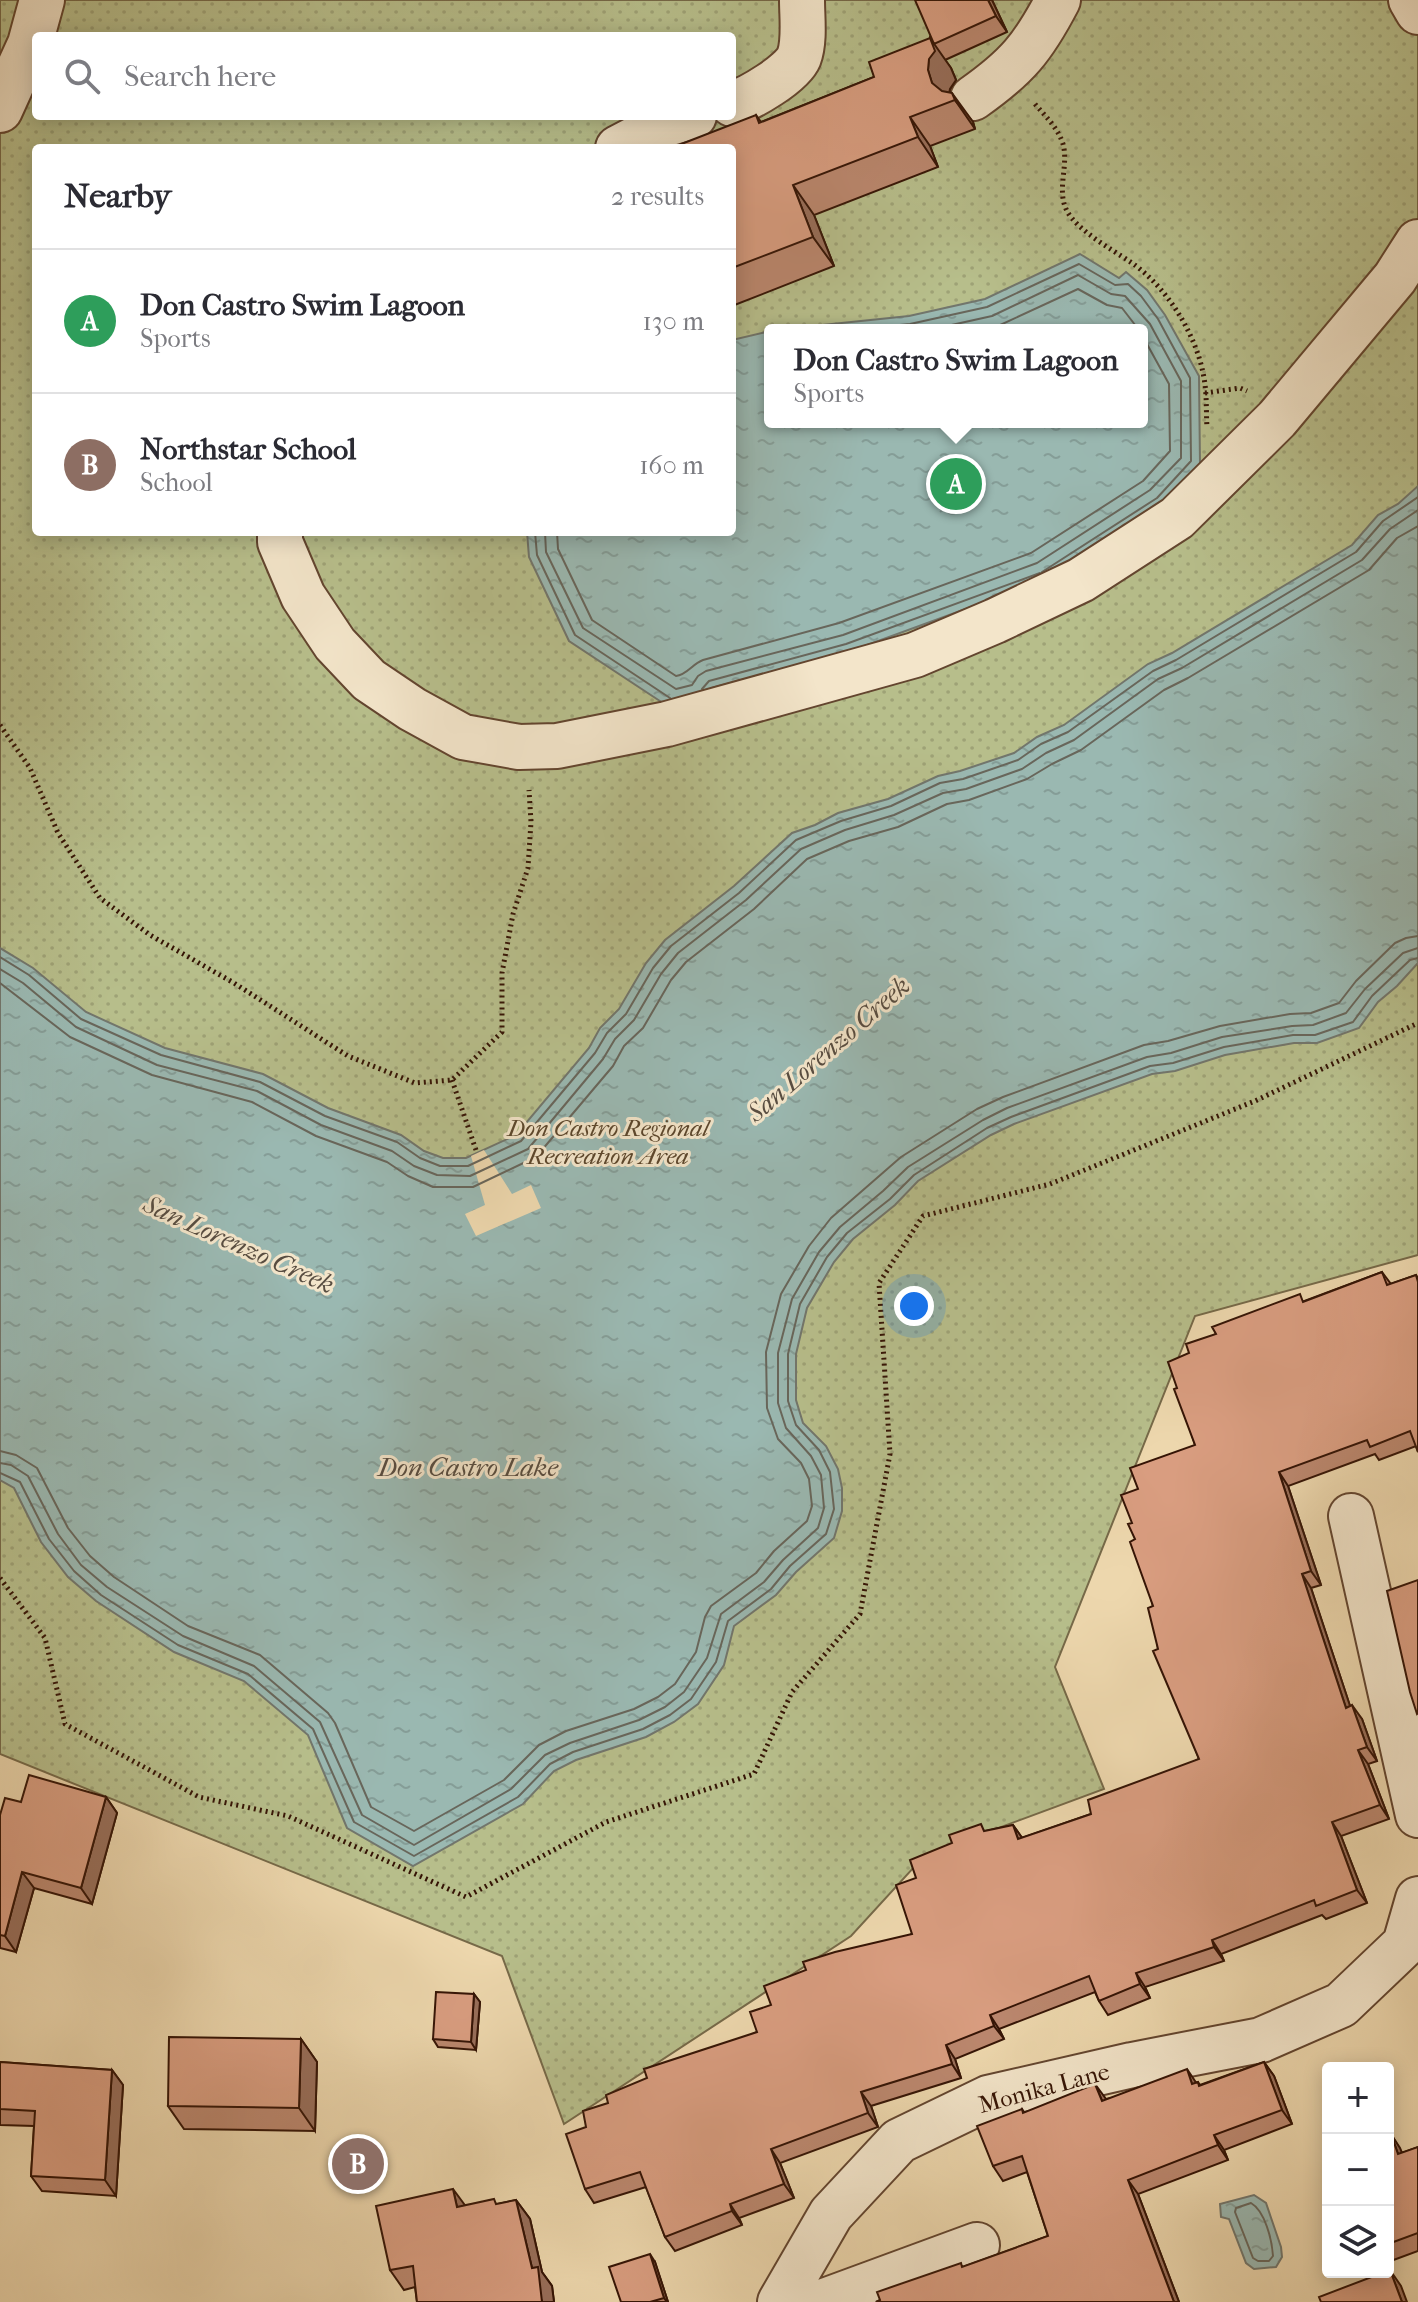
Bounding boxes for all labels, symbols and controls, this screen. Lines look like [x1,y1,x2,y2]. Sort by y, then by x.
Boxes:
search box [32,32,736,120]
icon: search [60,54,104,98]
text: Search here [124,59,276,94]
text: Nearby [64,176,171,216]
text: 2 results [611,181,704,212]
text: Don Castro Swim Lagoon [140,288,465,323]
text: A [82,306,98,337]
text: 130 m [643,306,704,337]
text: Sports [140,323,211,354]
popup [764,324,1148,428]
text: Don Castro Swim Lagoon [793,343,1119,378]
text: Sports [793,378,864,409]
text: Northstar School [140,432,356,467]
text: B [82,450,98,481]
text: 160 m [639,450,704,481]
pin: A [930,454,982,514]
text: School [140,467,213,498]
water label: San Lorenzo Creek [740,970,916,1129]
park label: Don Castro Regional Recreation Area [505,1114,712,1170]
water label: San Lorenzo Creek [138,1188,339,1300]
your location [894,1286,934,1326]
water label: Don Castro Lake [376,1452,559,1483]
street label: Monika Lane [975,2057,1113,2119]
map controls [1322,2062,1394,2278]
button: + [1322,2062,1394,2134]
pin: B [332,2134,384,2194]
button: − [1322,2134,1394,2206]
button: layers [1322,2206,1394,2278]

